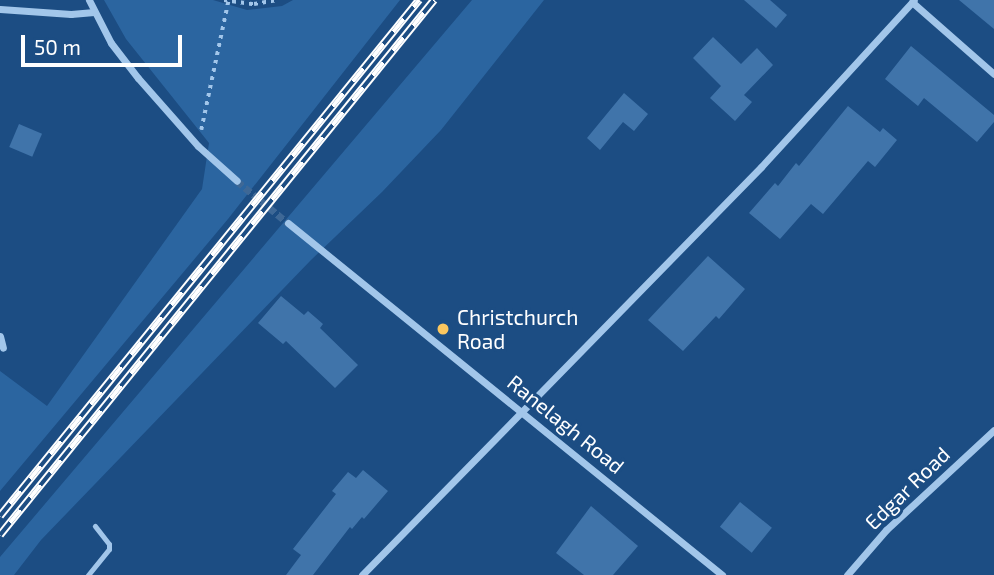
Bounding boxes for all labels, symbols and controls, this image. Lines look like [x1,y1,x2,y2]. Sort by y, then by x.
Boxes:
scale bar [24,21,186,65]
text: 50 m [34,34,81,59]
place label: Christchurch Road [457,304,579,354]
marker: Christchurch Road [435,321,451,337]
street label: Ranelagh Road [503,369,629,479]
street label: Edgar Road [859,441,955,535]

